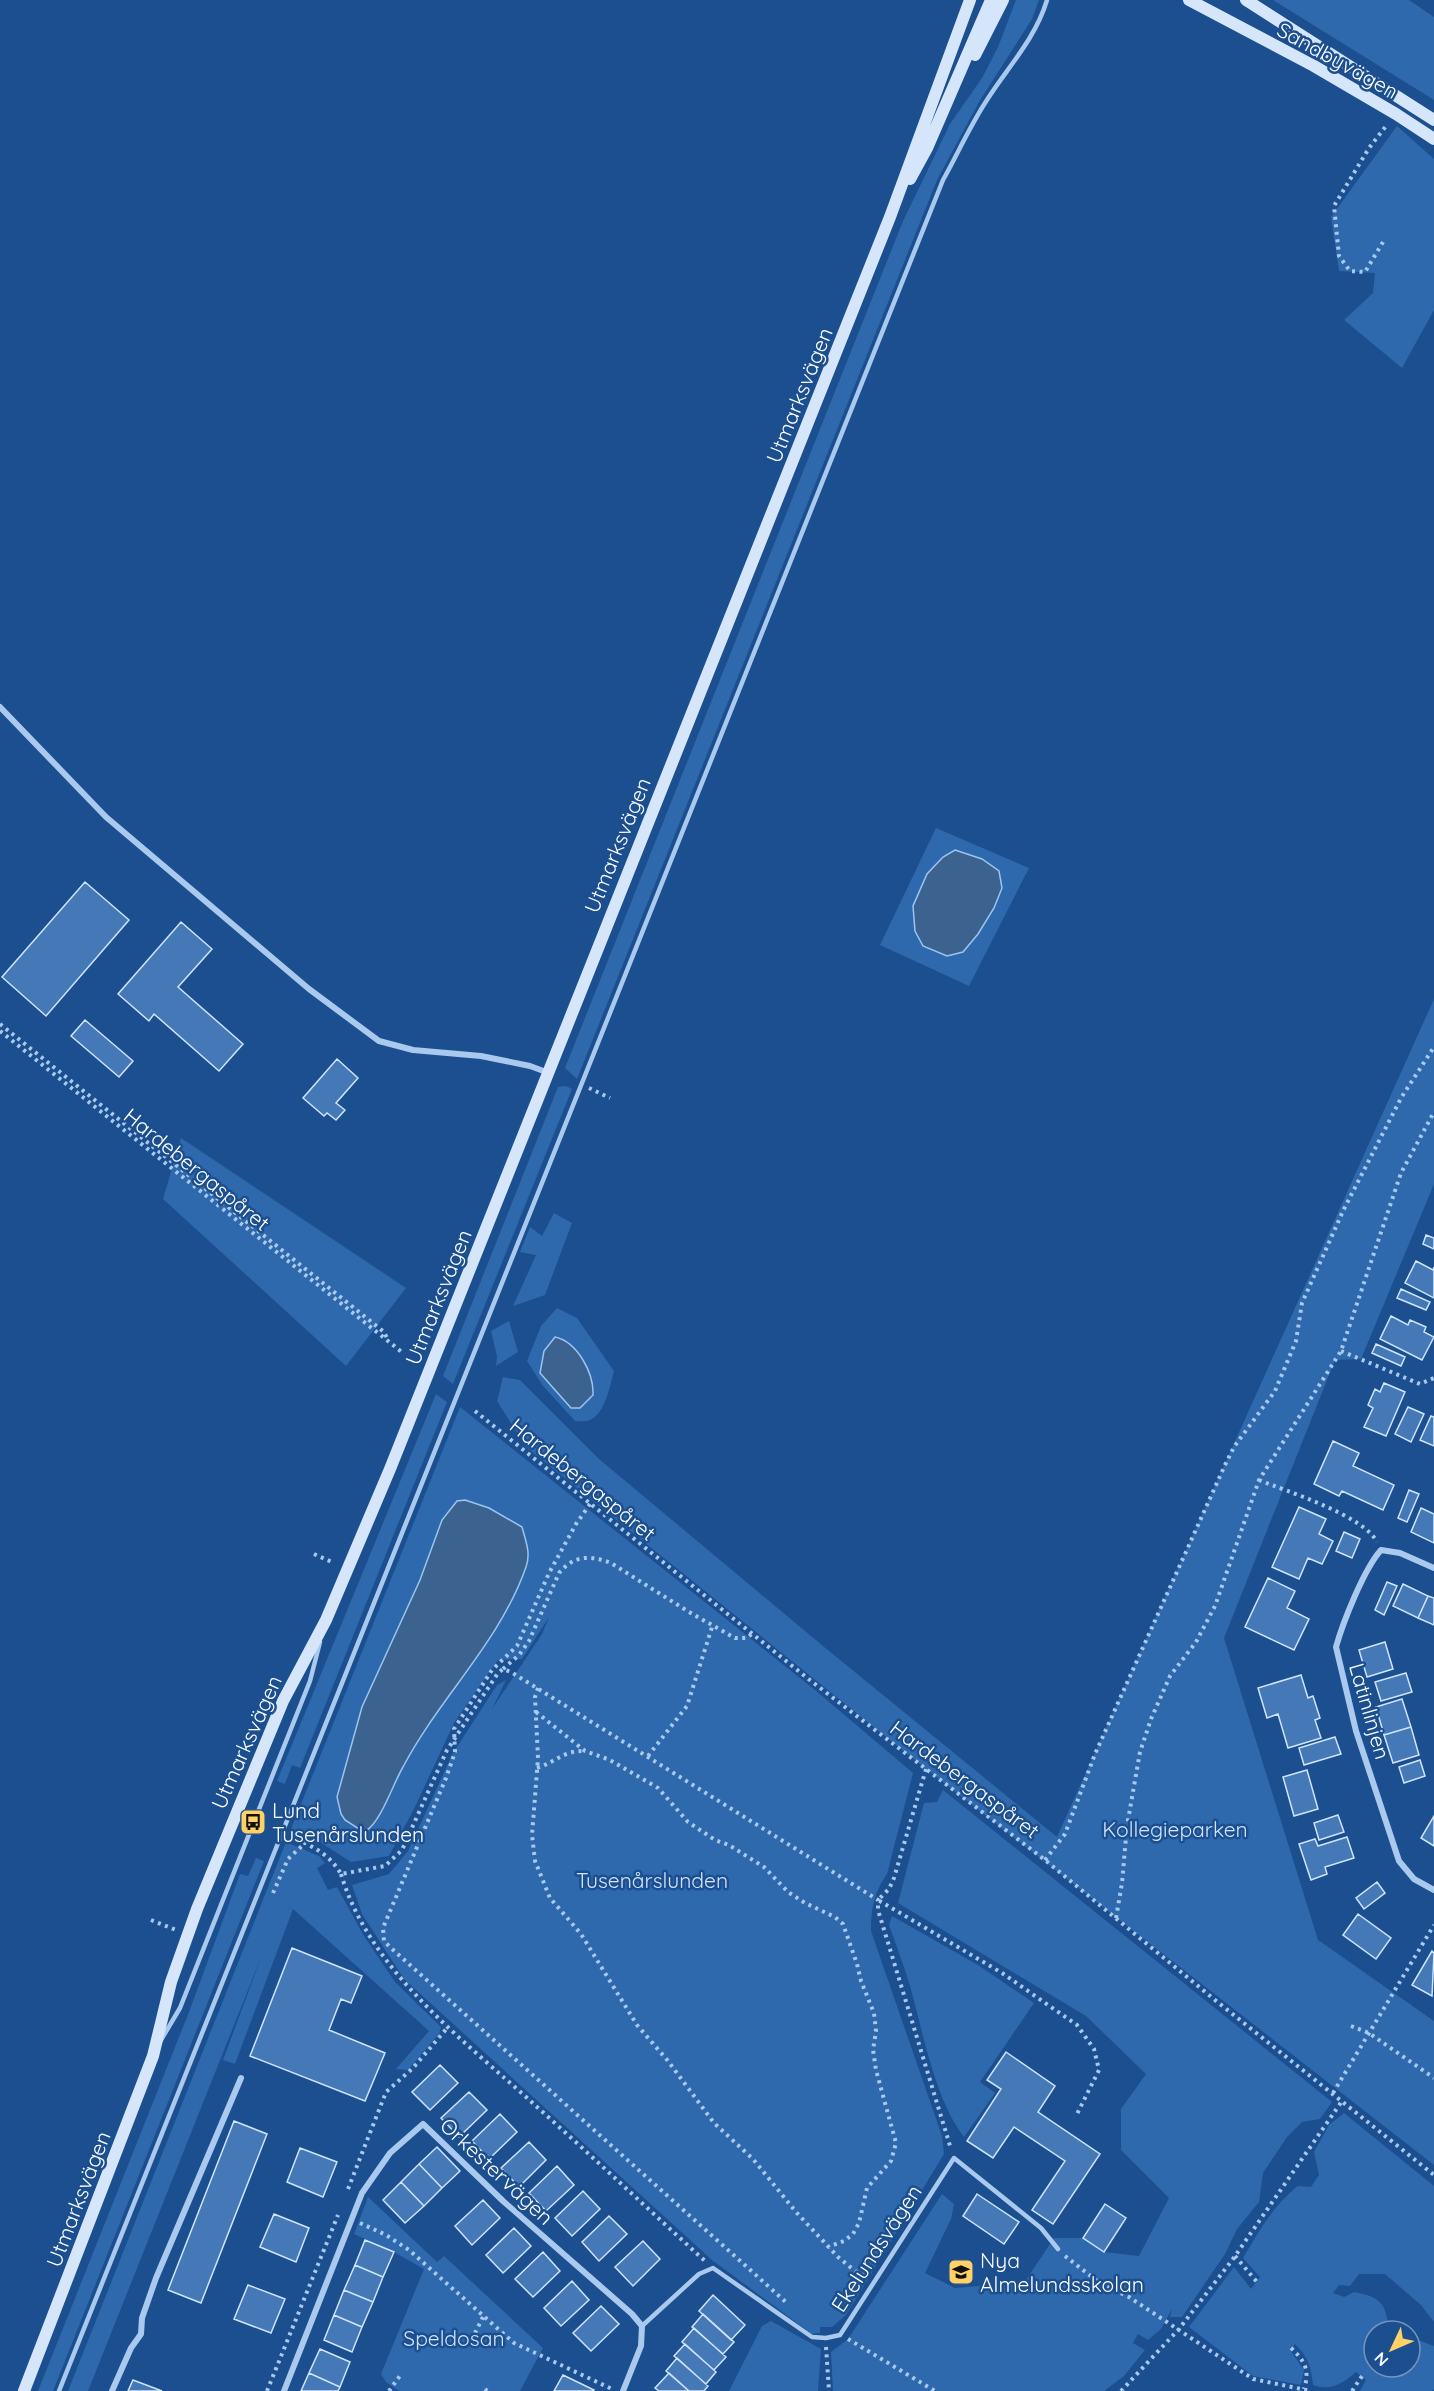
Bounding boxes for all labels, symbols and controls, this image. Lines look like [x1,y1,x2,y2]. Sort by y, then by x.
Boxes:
street label: Sandbyvägen [1273,16,1403,104]
street label: Utmarksvägen [760,324,838,466]
street label: Utmarksvägen [578,774,656,916]
street label: Hardebergaspåret [119,1102,275,1236]
street label: Utmarksvägen [399,1226,477,1368]
street label: Hardebergaspåret [505,1412,661,1546]
street label: Latinlinjen [1344,1660,1396,1762]
street label: Utmarksvägen [205,1671,287,1813]
street label: Hardebergaspåret [885,1714,1045,1844]
place label: Lund Tusenårslunden [272,1797,424,1847]
bus stop icon: Lund Tusenårslunden [238,1807,268,1837]
park label: Kollegieparken [1102,1816,1248,1842]
park label: Tusenårslunden [576,1867,728,1893]
street label: Orkestervägen [435,2112,559,2230]
street label: Utmarksvägen [40,2127,116,2271]
street label: Ekelundsvägen [825,2180,927,2316]
place label: Nya Almelundsskolan [980,2247,1144,2297]
school or university icon: Nya Almelundsskolan [946,2257,976,2287]
north arrow [1362,2319,1422,2379]
park label: Speldosan [403,2325,505,2351]
text: N [1370,2348,1392,2371]

